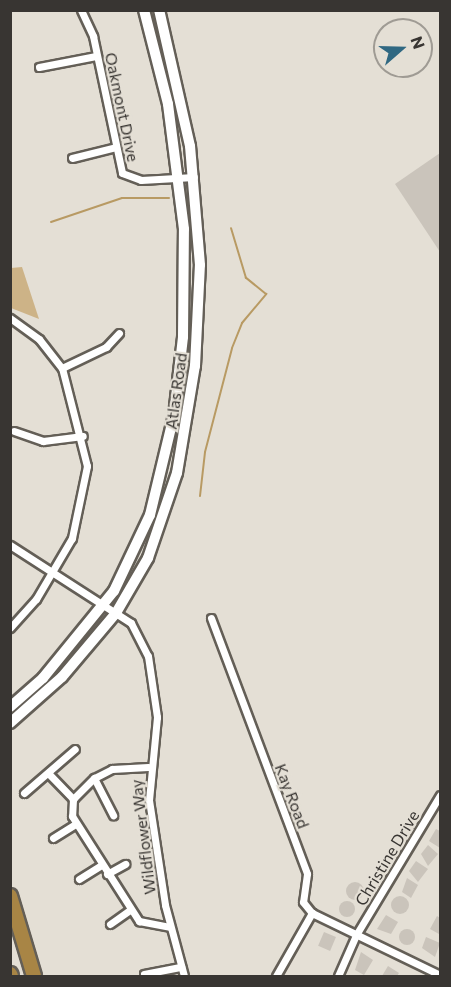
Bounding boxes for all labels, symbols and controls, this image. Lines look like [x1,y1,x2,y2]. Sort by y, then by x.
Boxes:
north arrow [373,18,433,78]
text: N [408,33,429,51]
street label: Oakmont Drive [101,51,143,163]
street label: Atlas Road [161,351,191,431]
street label: Kay Road [271,761,313,831]
street label: Wildflower Way [126,778,160,896]
street label: Christine Drive [351,807,423,909]

